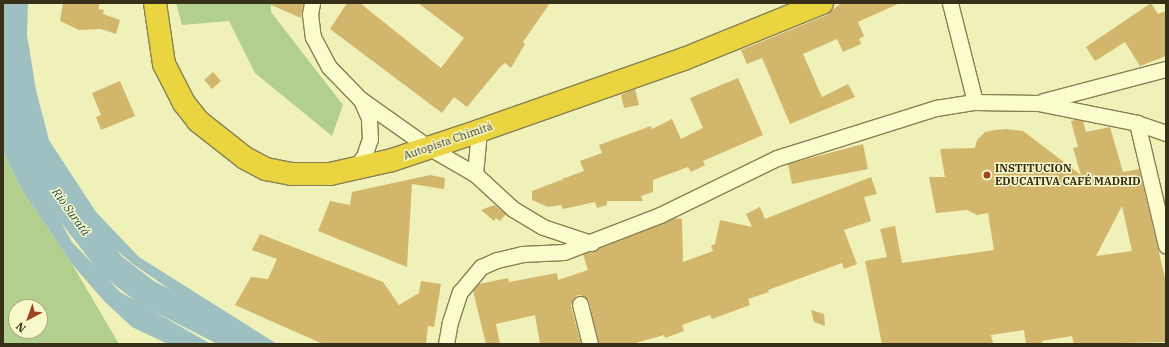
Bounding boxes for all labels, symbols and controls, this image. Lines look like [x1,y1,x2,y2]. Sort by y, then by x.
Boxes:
street label: Autopista Chimitá [402,120,494,162]
place label: INSTITUCION EDUCATIVA CAFÉ MADRID [995,162,1141,188]
marker: INSTITUCION EDUCATIVA CAFÉ MADRID [982,170,992,180]
water label: Río Suratá [49,185,93,239]
north arrow [8,299,48,339]
text: N [13,319,29,335]

